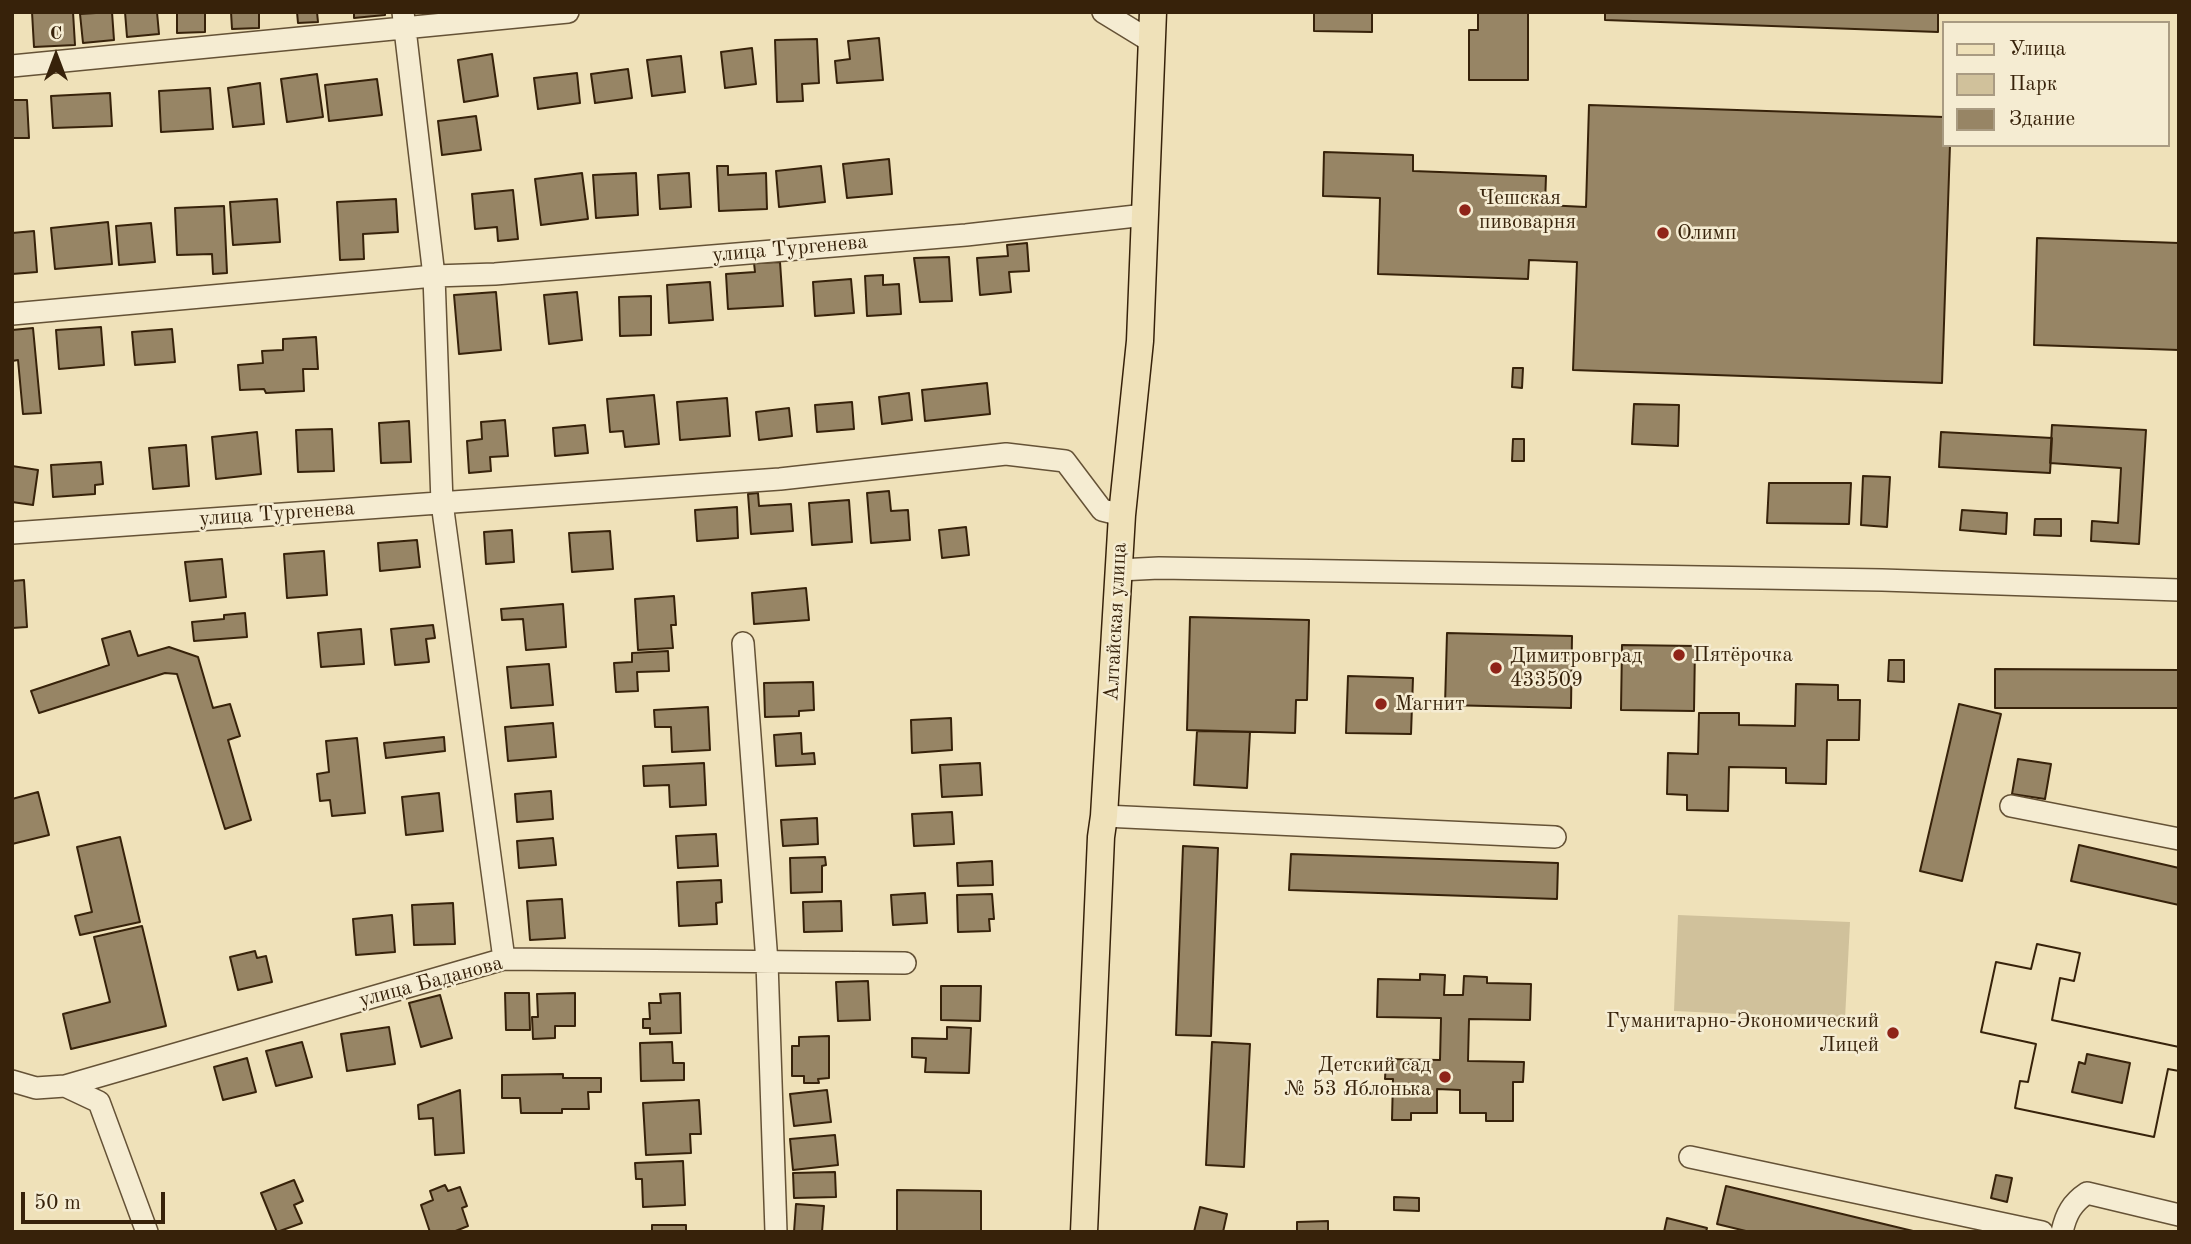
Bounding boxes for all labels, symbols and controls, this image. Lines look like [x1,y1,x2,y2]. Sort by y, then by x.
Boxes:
north arrow [21,21,91,91]
legend [1942,21,2170,147]
text: С [50,25,62,44]
text: Улица [2009,39,2066,60]
text: Парк [2009,74,2057,95]
text: Здание [2009,109,2075,130]
place label: Чешская пивоварня [1479,185,1576,235]
marker: Чешская пивоварня [1457,202,1473,218]
place label: Олимп [1677,220,1736,246]
marker: Олимп [1655,225,1671,241]
street label: улица Тургенева [711,230,869,268]
street label: улица Тургенева [198,496,356,532]
street label: Алтайская улица [1099,542,1133,702]
place label: Пятёрочка [1693,642,1793,668]
place label: Димитровград 433509 [1510,643,1642,693]
marker: Пятёрочка [1671,647,1687,663]
marker: Димитровград 433509 [1488,660,1504,676]
place label: Магнит [1395,691,1465,717]
marker: Магнит [1373,696,1389,712]
street label: улица Баданова [356,951,506,1013]
place label: Гуманитарно-Экономический Лицей [1606,1008,1879,1058]
marker: Гуманитарно-Экономический Лицей [1885,1025,1901,1041]
place label: Детский сад № 53 Яблонька [1284,1052,1431,1102]
marker: Детский сад № 53 Яблонька [1437,1069,1453,1085]
scale bar [24,1178,168,1222]
text: 50 m [34,1193,81,1214]

